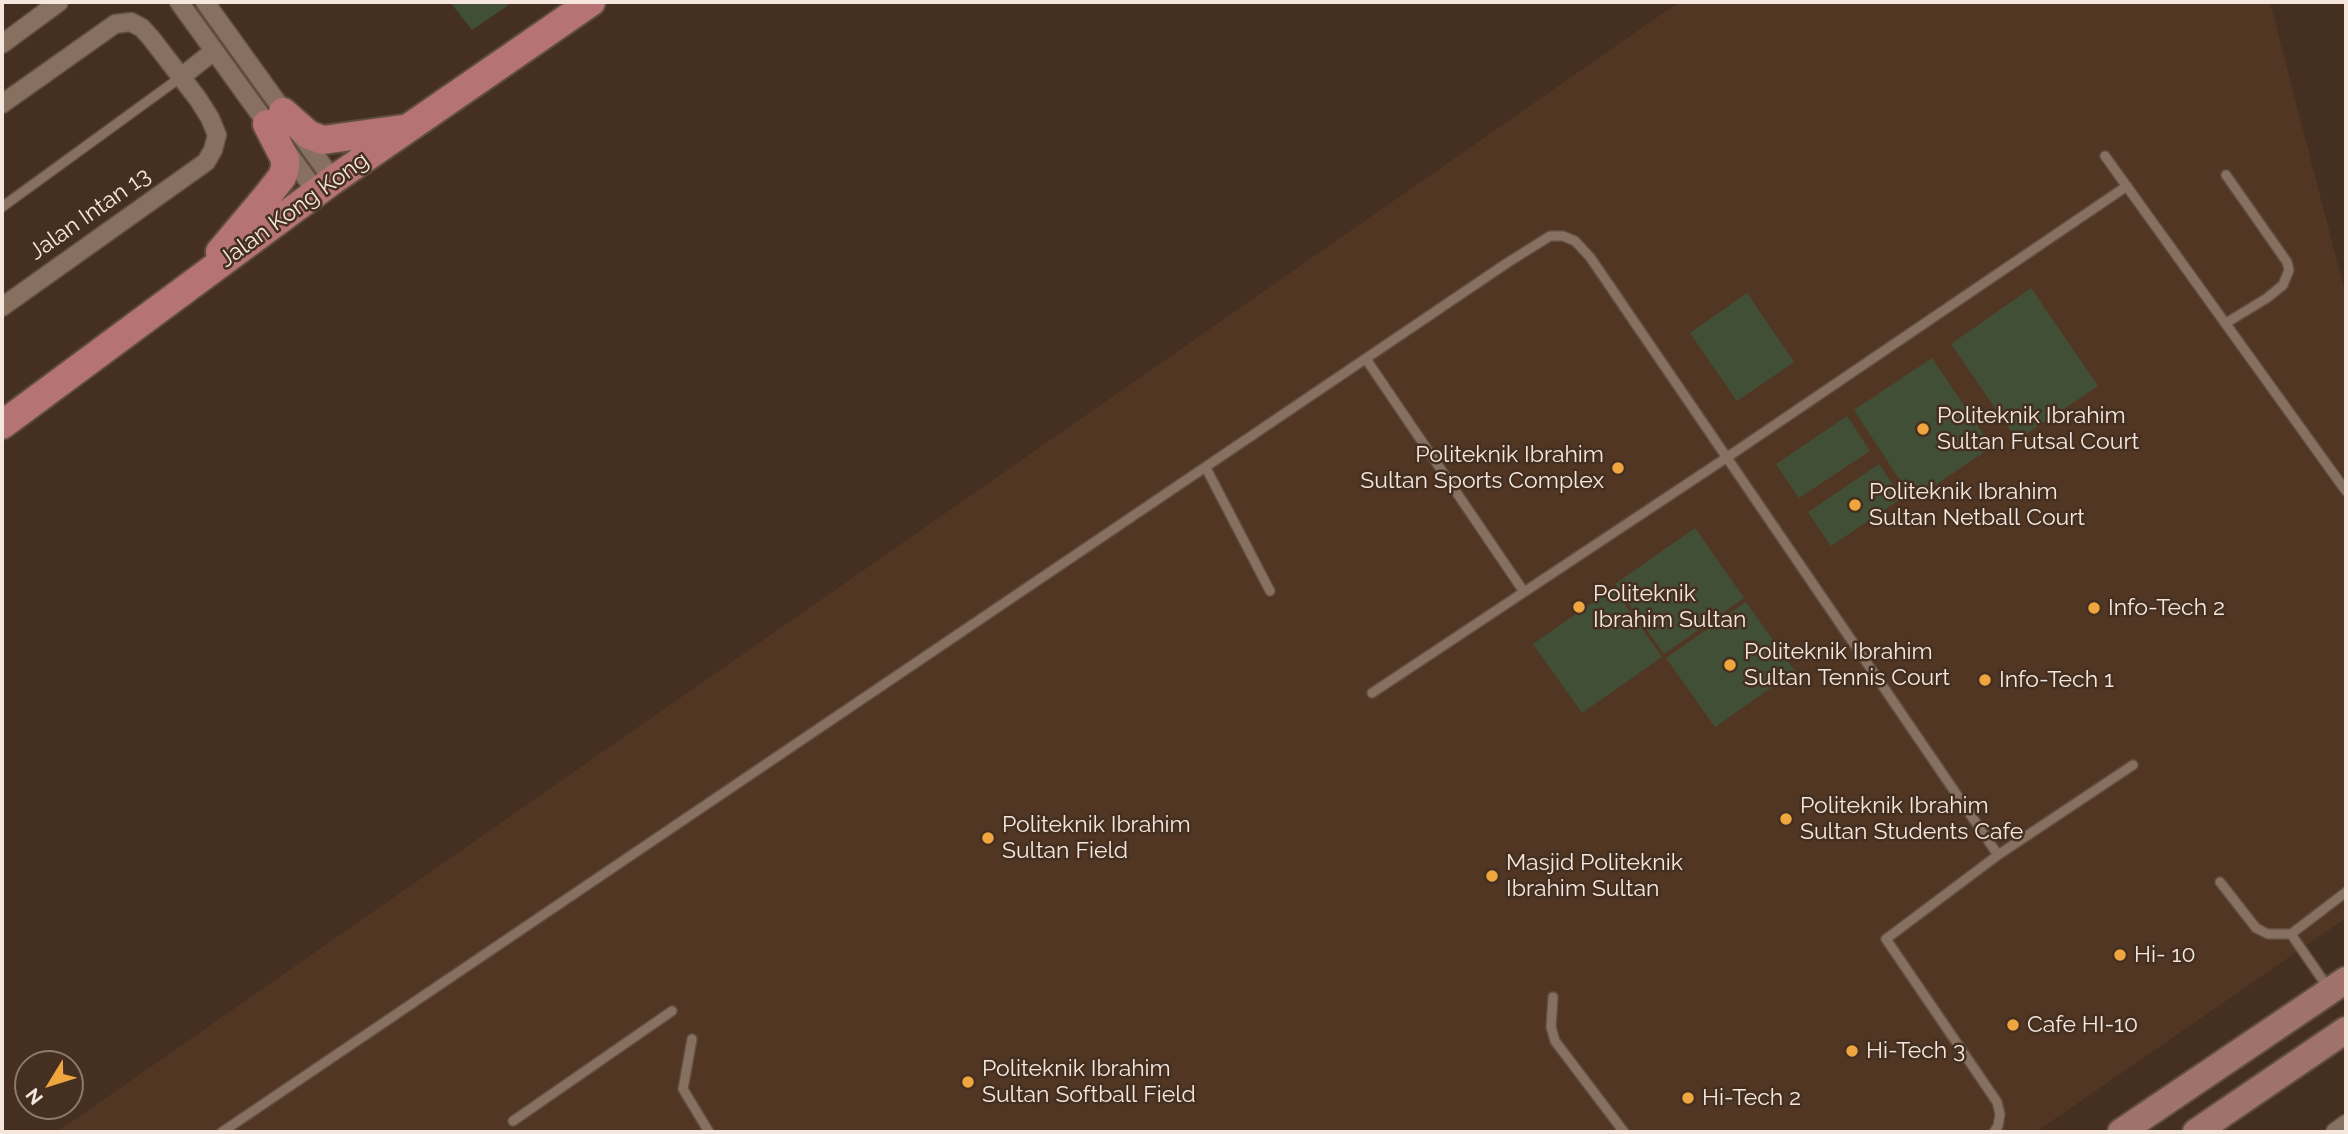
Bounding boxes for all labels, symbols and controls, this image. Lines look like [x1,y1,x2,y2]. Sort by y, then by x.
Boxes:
street label: Jalan Kong Kong [214,146,374,274]
street label: Jalan Intan 13 [24,162,156,266]
place label: Politeknik Ibrahim Sultan Futsal Court [1937,402,2139,456]
marker: Politeknik Ibrahim Sultan Futsal Court [1915,421,1931,437]
place label: Politeknik Ibrahim Sultan Sports Complex [1360,441,1604,495]
marker: Politeknik Ibrahim Sultan Sports Complex [1610,460,1626,476]
place label: Politeknik Ibrahim Sultan Netball Court [1869,478,2085,532]
marker: Politeknik Ibrahim Sultan Netball Court [1847,497,1863,513]
place label: Politeknik Ibrahim Sultan [1593,580,1746,634]
place label: Info-Tech 2 [2108,594,2225,622]
marker: Politeknik Ibrahim Sultan [1571,599,1587,615]
marker: Info-Tech 2 [2086,600,2102,616]
place label: Politeknik Ibrahim Sultan Tennis Court [1744,638,1950,692]
marker: Politeknik Ibrahim Sultan Tennis Court [1722,657,1738,673]
place label: Info-Tech 1 [1999,666,2114,694]
marker: Info-Tech 1 [1977,672,1993,688]
place label: Politeknik Ibrahim Sultan Students Cafe [1800,792,2023,846]
place label: Politeknik Ibrahim Sultan Field [1002,811,1191,865]
marker: Politeknik Ibrahim Sultan Students Cafe [1778,811,1794,827]
marker: Politeknik Ibrahim Sultan Field [980,830,996,846]
place label: Masjid Politeknik Ibrahim Sultan [1506,849,1683,903]
marker: Masjid Politeknik Ibrahim Sultan [1484,868,1500,884]
place label: Hi- 10 [2134,941,2195,969]
marker: Hi- 10 [2112,947,2128,963]
place label: Cafe HI-10 [2027,1011,2138,1039]
marker: Cafe HI-10 [2005,1017,2021,1033]
place label: Hi-Tech 3 [1866,1037,1965,1065]
marker: Hi-Tech 3 [1844,1043,1860,1059]
north arrow [14,1050,84,1120]
place label: Politeknik Ibrahim Sultan Softball Field [982,1055,1196,1109]
marker: Politeknik Ibrahim Sultan Softball Field [960,1074,976,1090]
text: N [21,1084,47,1109]
place label: Hi-Tech 2 [1702,1084,1801,1112]
marker: Hi-Tech 2 [1680,1090,1696,1106]

